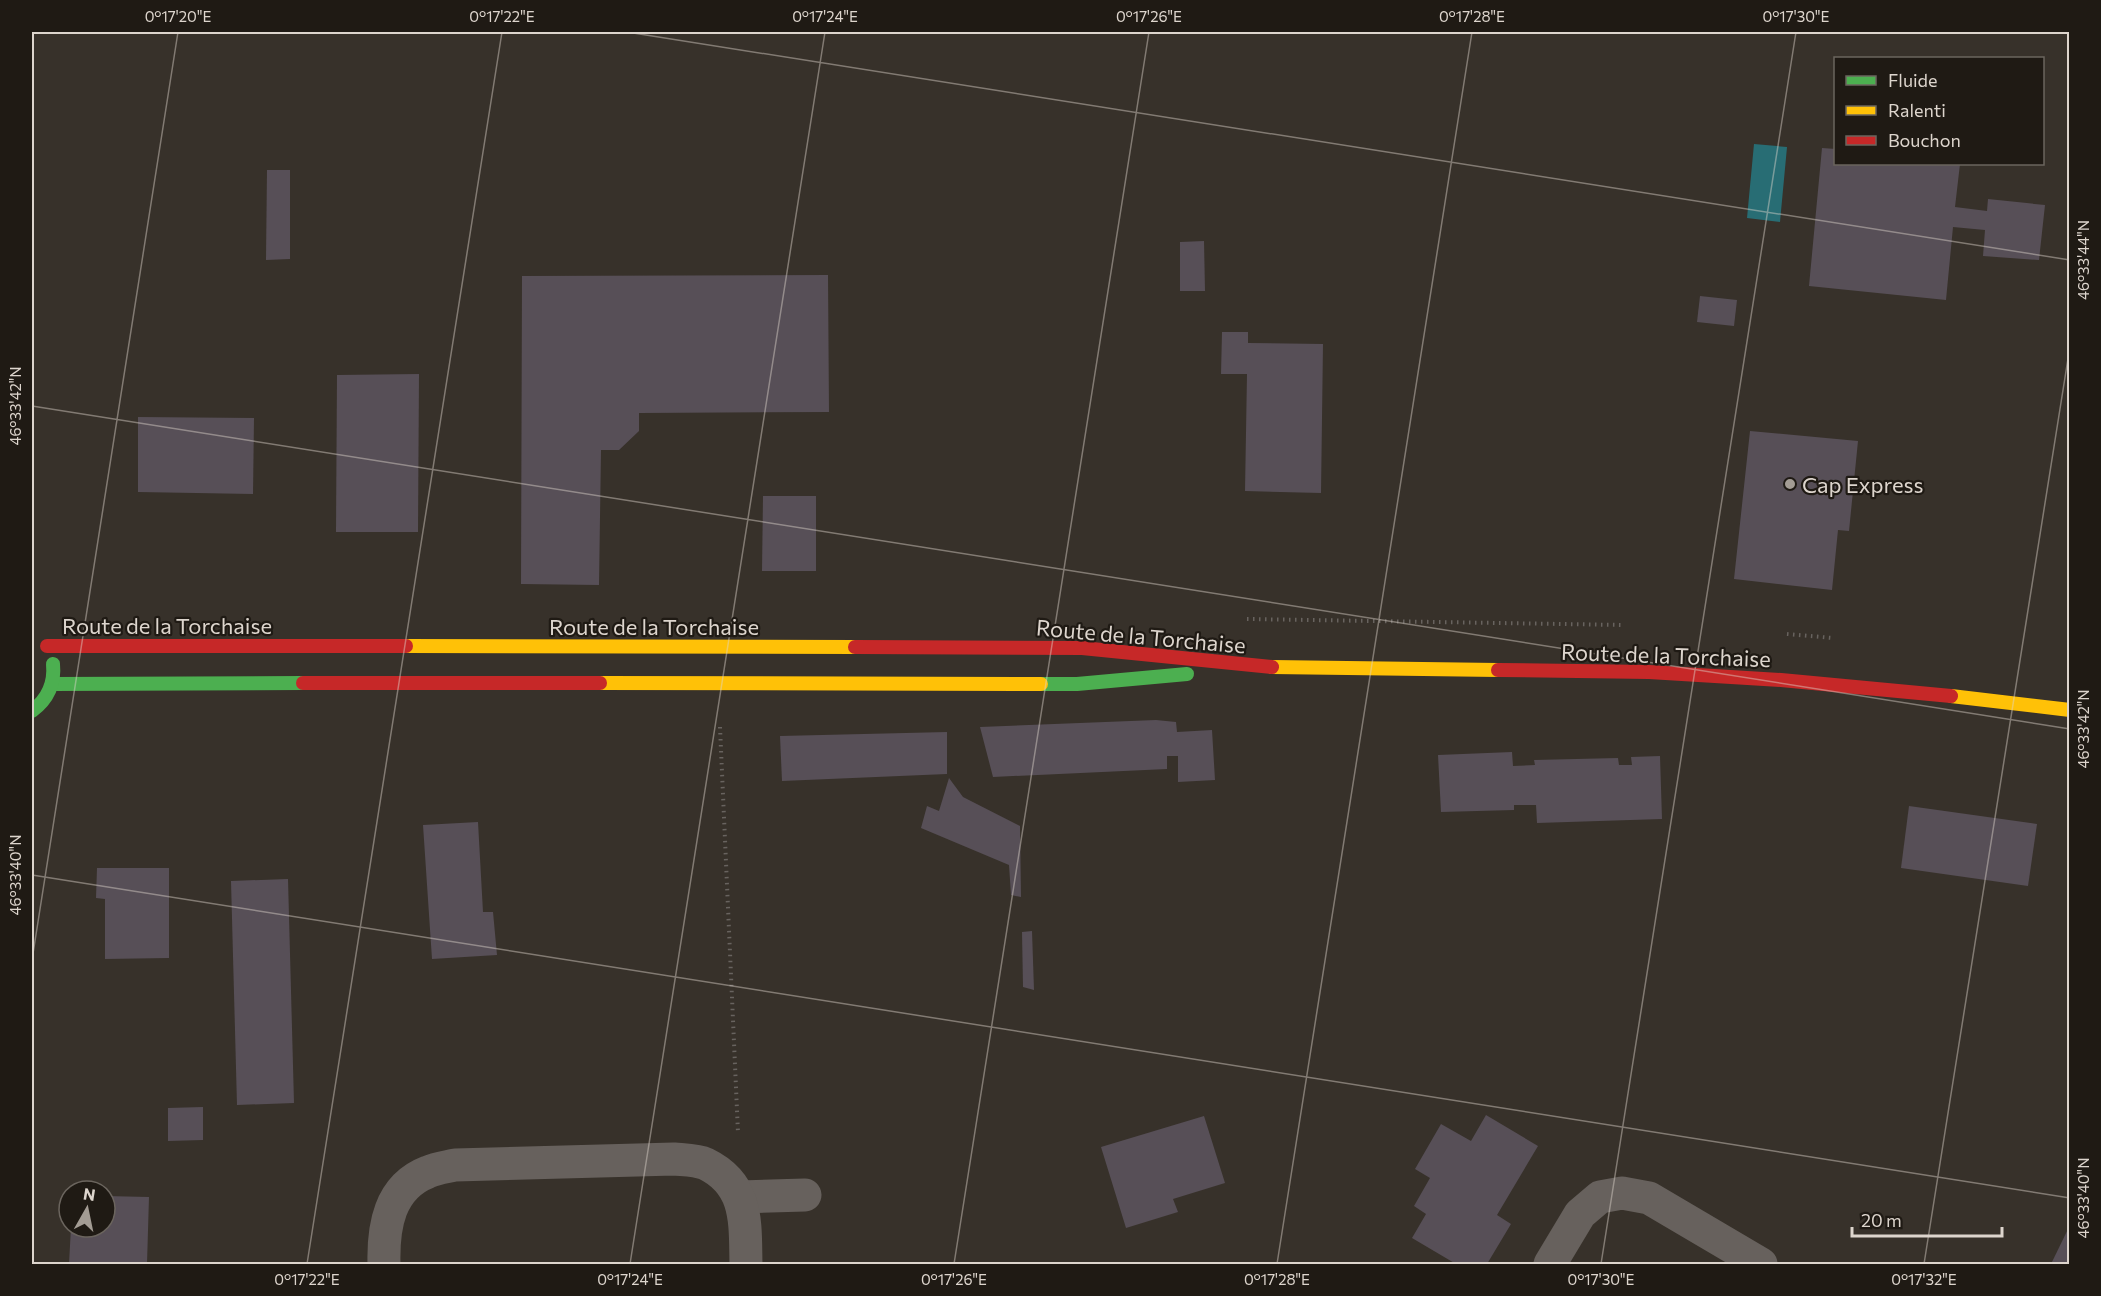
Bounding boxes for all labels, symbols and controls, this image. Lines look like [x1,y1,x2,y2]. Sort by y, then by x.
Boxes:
text: 0°17'20"E [145,7,211,25]
text: 0°17'22"E [469,7,535,25]
text: 0°17'24"E [792,7,858,25]
text: 0°17'26"E [1116,7,1182,25]
text: 0°17'28"E [1439,7,1505,25]
text: 0°17'30"E [1763,7,1830,25]
legend [1834,57,2044,165]
text: Fluide [1888,69,1937,91]
text: Ralenti [1888,99,1946,121]
text: Bouchon [1888,129,1961,151]
text: 46°33'44"N [2074,220,2092,300]
text: 46°33'42"N [6,366,24,446]
place label: Cap Express [1802,471,1924,498]
marker: Cap Express [1783,477,1797,491]
street label: Route de la Torchaise [62,612,272,639]
street label: Route de la Torchaise [549,613,759,640]
street label: Route de la Torchaise [1035,613,1247,659]
street label: Route de la Torchaise [1560,638,1772,672]
text: 46°33'42"N [2074,689,2092,769]
text: 46°33'40"N [6,835,24,915]
text: 46°33'40"N [2074,1158,2092,1238]
north arrow [57,1179,117,1239]
text: N [82,1183,97,1204]
scale bar [1852,1200,2002,1238]
text: 20 m [1861,1209,1902,1231]
text: 0°17'22"E [274,1270,340,1288]
text: 0°17'24"E [597,1270,663,1288]
text: 0°17'26"E [921,1270,987,1288]
text: 0°17'28"E [1244,1270,1310,1288]
text: 0°17'30"E [1568,1270,1635,1288]
text: 0°17'32"E [1891,1270,1957,1288]

